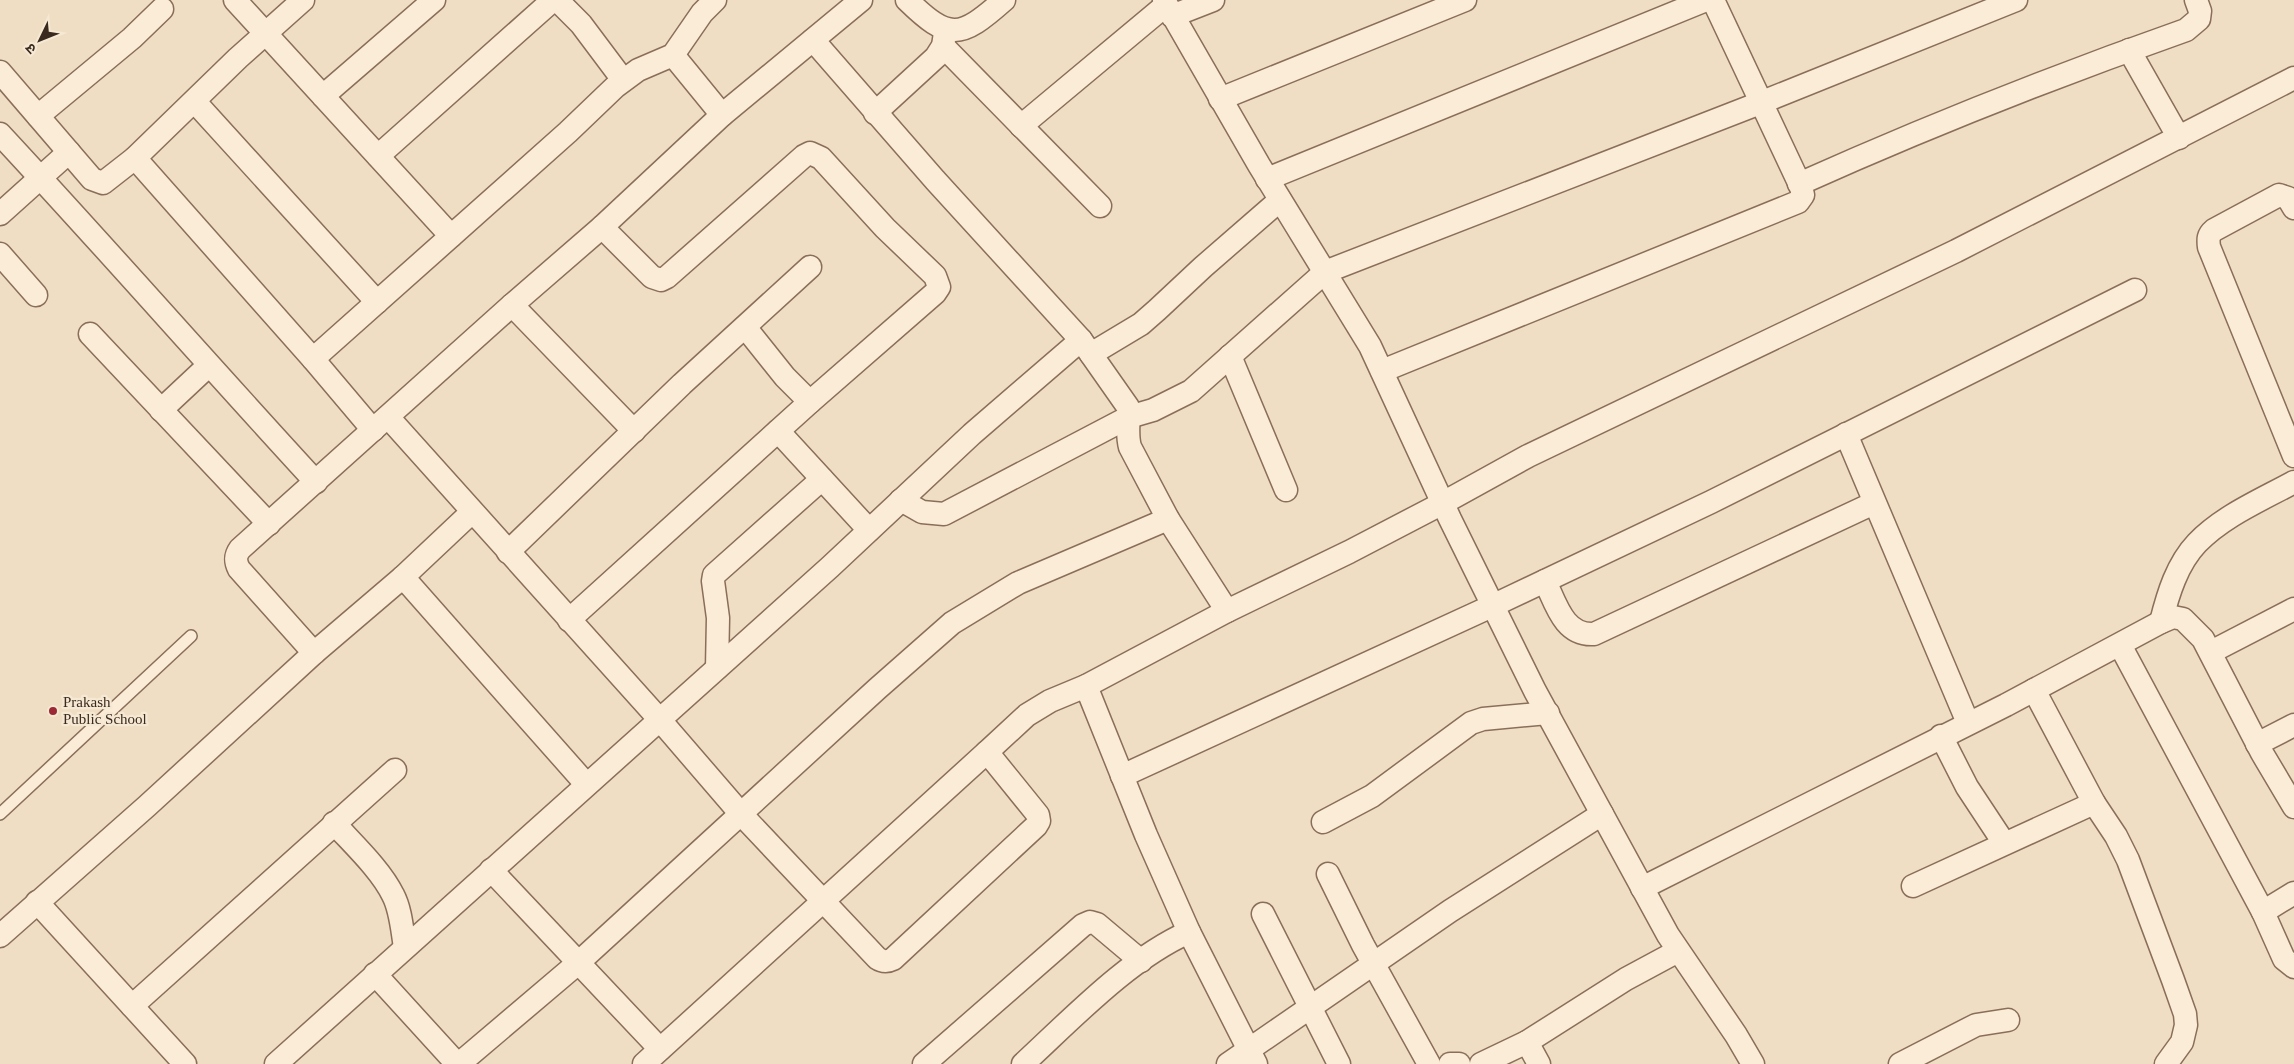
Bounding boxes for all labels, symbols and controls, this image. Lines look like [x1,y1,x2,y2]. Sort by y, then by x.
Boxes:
north arrow [15,15,65,65]
text: उ [22,40,39,57]
place label: Prakash Public School [63,694,147,727]
marker: Prakash Public School [47,705,59,717]

